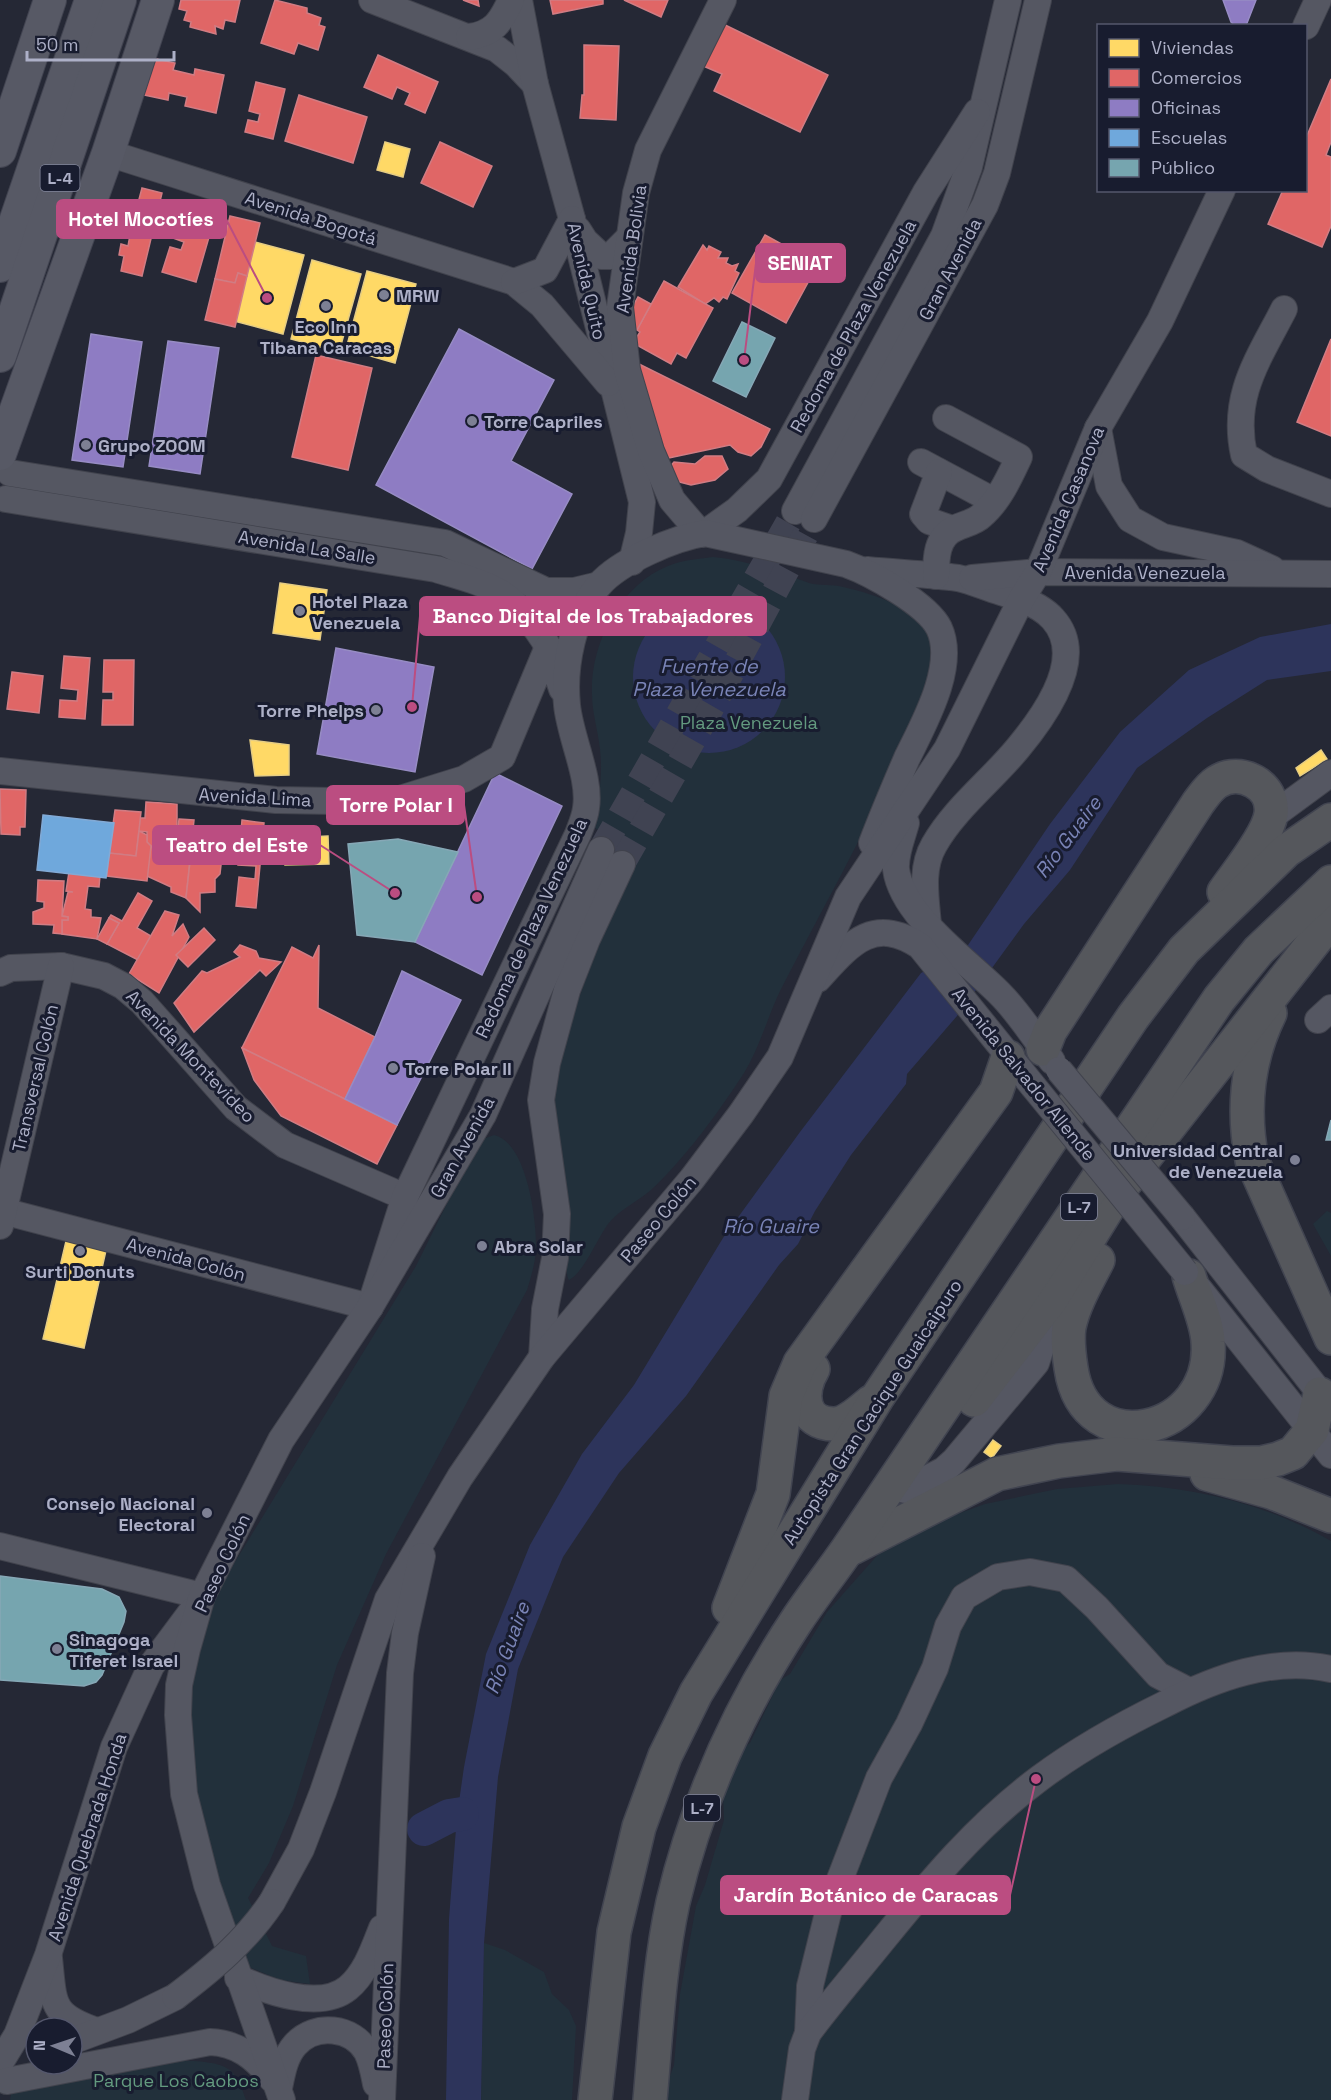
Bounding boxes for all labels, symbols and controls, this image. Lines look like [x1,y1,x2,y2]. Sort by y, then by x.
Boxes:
scale bar [27,24,174,62]
legend [1097,24,1307,192]
text: 50 m [36,33,78,56]
text: Viviendas [1151,36,1234,59]
text: Comercios [1151,66,1242,89]
text: Oficinas [1151,96,1221,119]
text: Escuelas [1151,126,1227,149]
text: Público [1151,156,1215,179]
road number: L-4 [40,165,80,191]
street label: Avenida Bolivia [611,183,651,315]
street label: Avenida Bogotá [242,186,380,250]
callout: Hotel Mocotíes [57,200,226,238]
text: Hotel Mocotíes [68,206,214,232]
street label: Gran Avenida [913,214,987,324]
street label: Redoma de Plaza Venezuela [785,215,921,437]
street label: Avenida Quito [562,220,612,342]
callout: SENIAT [756,244,845,282]
text: SENIAT [767,250,833,276]
place label: MRW [396,284,439,307]
marker: MRW [377,288,391,302]
marker: Eco Inn Tibana Caracas [319,299,333,313]
place label: Eco Inn Tibana Caracas [260,315,392,359]
place label: Torre Capriles [484,410,603,433]
marker: Torre Capriles [465,414,479,428]
street label: Avenida Casanova [1027,423,1109,575]
place label: Grupo ZOOM [98,434,206,457]
marker: Grupo ZOOM [79,438,93,452]
street label: Avenida La Salle [237,525,377,569]
street label: Avenida Venezuela [1064,561,1226,584]
place label: Hotel Plaza Venezuela [312,590,409,634]
callout: Banco Digital de los Trabajadores [420,597,766,635]
text: Banco Digital de los Trabajadores [432,603,754,629]
marker: Hotel Plaza Venezuela [293,604,307,618]
water label: Fuente de Plaza Venezuela [632,653,786,702]
place label: Torre Phelps [257,699,364,722]
marker: Torre Phelps [369,703,383,717]
park label: Plaza Venezuela [680,711,818,734]
street label: Avenida Lima [198,783,312,811]
callout: Torre Polar I [327,786,464,824]
water label: Río Guaire [1029,790,1108,883]
text: Torre Polar I [339,792,453,818]
street label: Redoma de Plaza Venezuela [470,814,592,1042]
callout: Teatro del Este [153,826,320,864]
text: Teatro del Este [166,832,308,858]
street label: Avenida Salvador Allende [947,983,1101,1165]
street label: Avenida Montevideo [122,985,260,1127]
street label: Transversal Colón [7,1002,63,1154]
place label: Torre Polar II [405,1057,512,1080]
marker: Torre Polar II [386,1061,400,1075]
street label: Gran Avenida [425,1092,499,1202]
place label: Universidad Central de Venezuela [1113,1139,1284,1183]
marker: Universidad Central de Venezuela [1288,1153,1302,1167]
street label: Paseo Colón [615,1171,701,1267]
road number: L-7 [1061,1194,1097,1220]
water label: Río Guaire [723,1213,820,1239]
street label: Avenida Colón [124,1232,248,1286]
place label: Abra Solar [494,1235,583,1258]
marker: Abra Solar [475,1239,489,1253]
marker: Surti Donuts [73,1244,87,1258]
place label: Surti Donuts [25,1260,135,1283]
street label: Autopista Gran Cacique Guaicaipuro [777,1275,967,1549]
place label: Consejo Nacional Electoral [46,1492,195,1536]
marker: Consejo Nacional Electoral [200,1506,214,1520]
street label: Paseo Colón [189,1510,255,1616]
water label: Río Guaire [478,1597,536,1698]
place label: Sinagoga Tiferet Israel [69,1628,178,1672]
marker: Sinagoga Tiferet Israel [50,1642,64,1656]
street label: Avenida Quebrada Honda [42,1730,132,1944]
road number: L-7 [684,1795,720,1821]
callout: Jardín Botánico de Caracas [721,1876,1010,1914]
text: Jardín Botánico de Caracas [733,1882,999,1908]
street label: Paseo Colón [372,1963,398,2069]
north arrow [24,2016,84,2076]
text: N [29,2040,50,2051]
park label: Parque Los Caobos [93,2069,259,2092]

